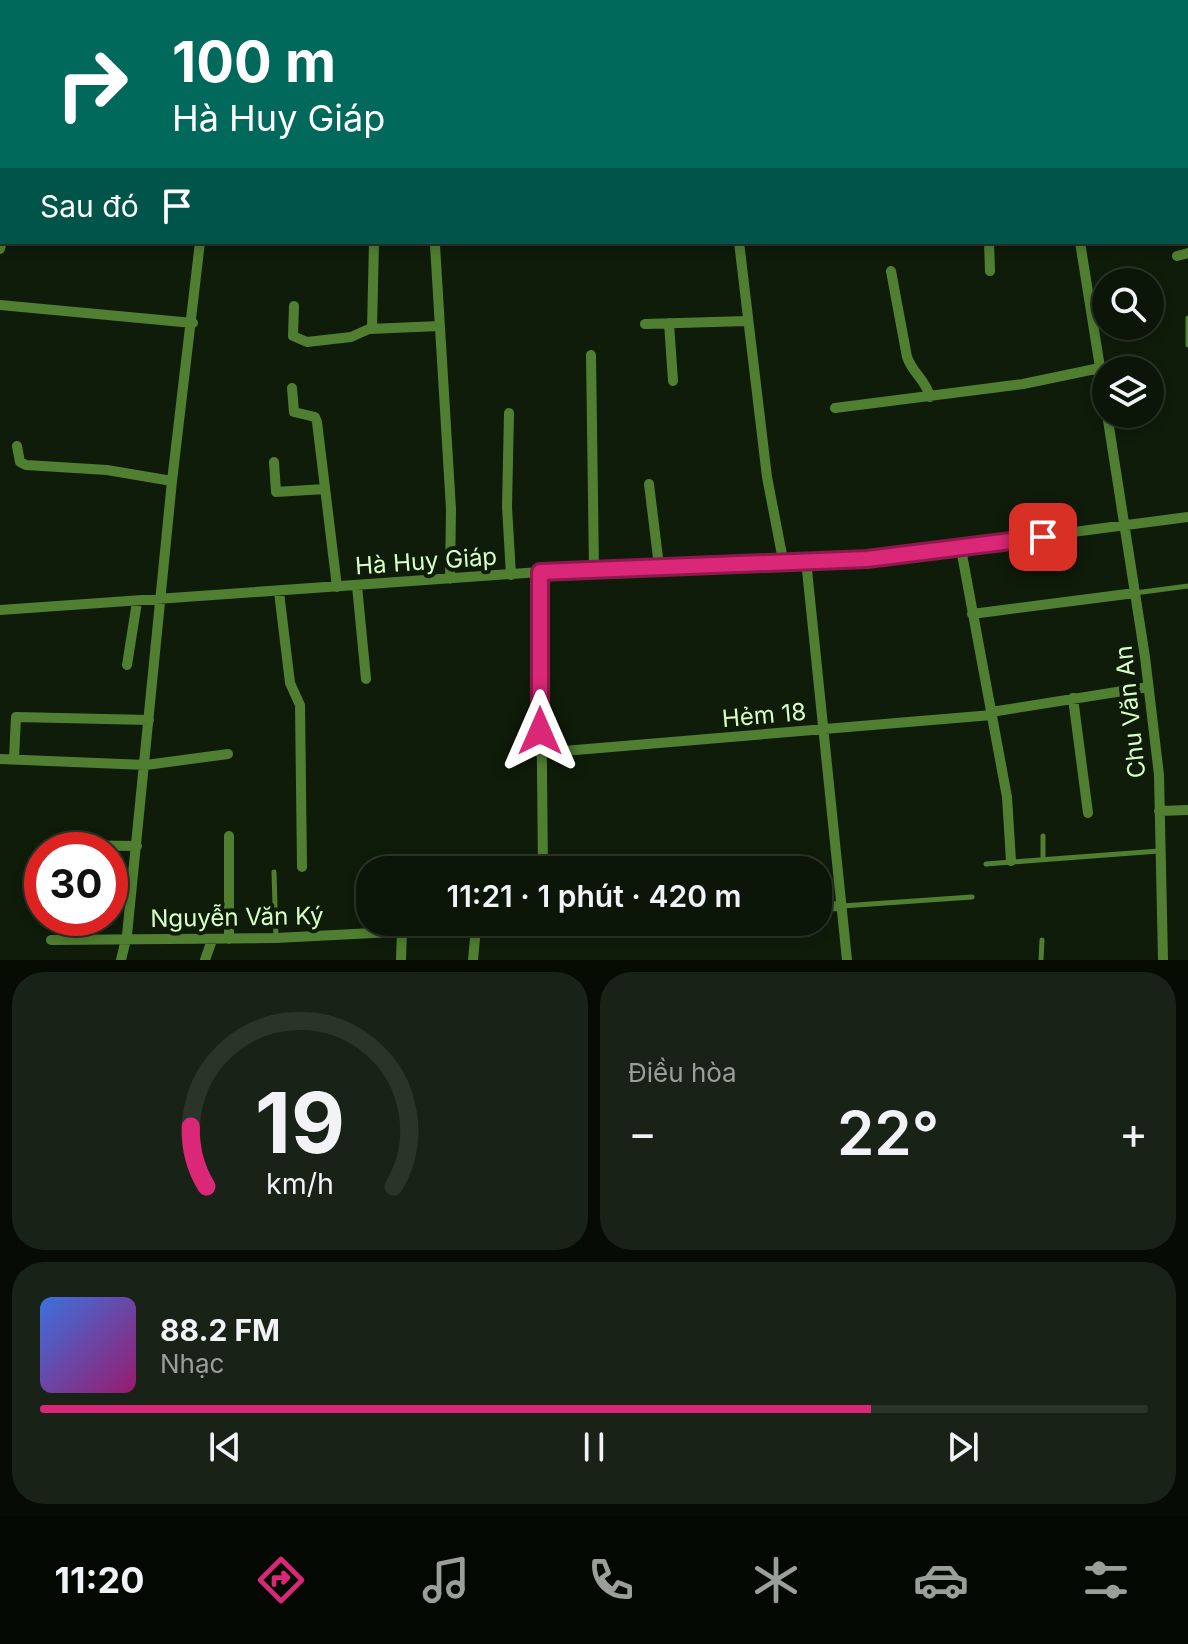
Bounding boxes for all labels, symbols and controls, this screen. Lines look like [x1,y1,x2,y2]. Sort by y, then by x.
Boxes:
text: 100 m [172,28,336,96]
icon: right [40,32,144,136]
text: Hà Huy Giáp [172,96,385,140]
icon: arrive [155,184,199,228]
text: Sau đó [40,188,139,224]
map controls [1092,268,1164,428]
button: search [1092,268,1164,340]
button: layers [1092,356,1164,428]
pin [1009,503,1077,571]
icon: arrive [1021,515,1065,559]
street label: Hà Huy Giáp [354,542,498,580]
street label: Chu Văn An [1109,644,1151,780]
position arrow [498,689,582,773]
street label: Hẻm 18 [721,697,807,733]
speed limit sign: 30 [24,832,128,936]
text: 11:21 · 1 phút · 420 m [446,878,742,914]
street label: Nguyễn Văn Ký [150,901,324,933]
text: Điều hòa [628,1057,737,1088]
text: 19 [255,1072,345,1173]
text: 22° [837,1097,939,1169]
text: − [628,1106,657,1160]
text: + [1119,1106,1148,1160]
text: km/h [266,1166,334,1201]
text: 88.2 FM [160,1312,280,1348]
text: Nhạc [160,1348,224,1379]
icon: previous [203,1425,247,1469]
icon: pause [572,1425,616,1469]
icon: next [941,1425,985,1469]
icon: directions [253,1552,309,1608]
icon: music [418,1552,474,1608]
icon: phone [583,1552,639,1608]
icon: climate [748,1552,804,1608]
icon: car [913,1552,969,1608]
icon: filters [1078,1552,1134,1608]
text: 11:20 [54,1558,144,1602]

